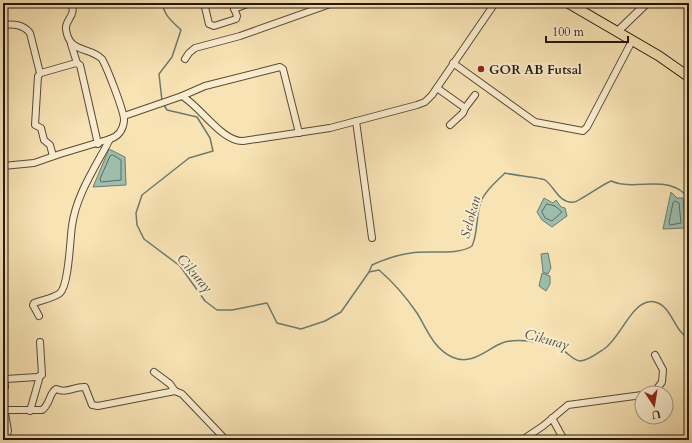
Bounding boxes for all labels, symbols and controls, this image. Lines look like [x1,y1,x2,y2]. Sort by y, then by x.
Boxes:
scale bar [546,18,628,44]
text: 100 m [552,24,585,40]
place label: GOR AB Futsal [489,61,582,79]
marker: GOR AB Futsal [476,64,486,74]
water label: Selokan [456,193,485,241]
water label: Cikuray [173,250,217,297]
water label: Cikuray [522,324,571,355]
north arrow [634,385,674,425]
text: U [650,406,662,423]

